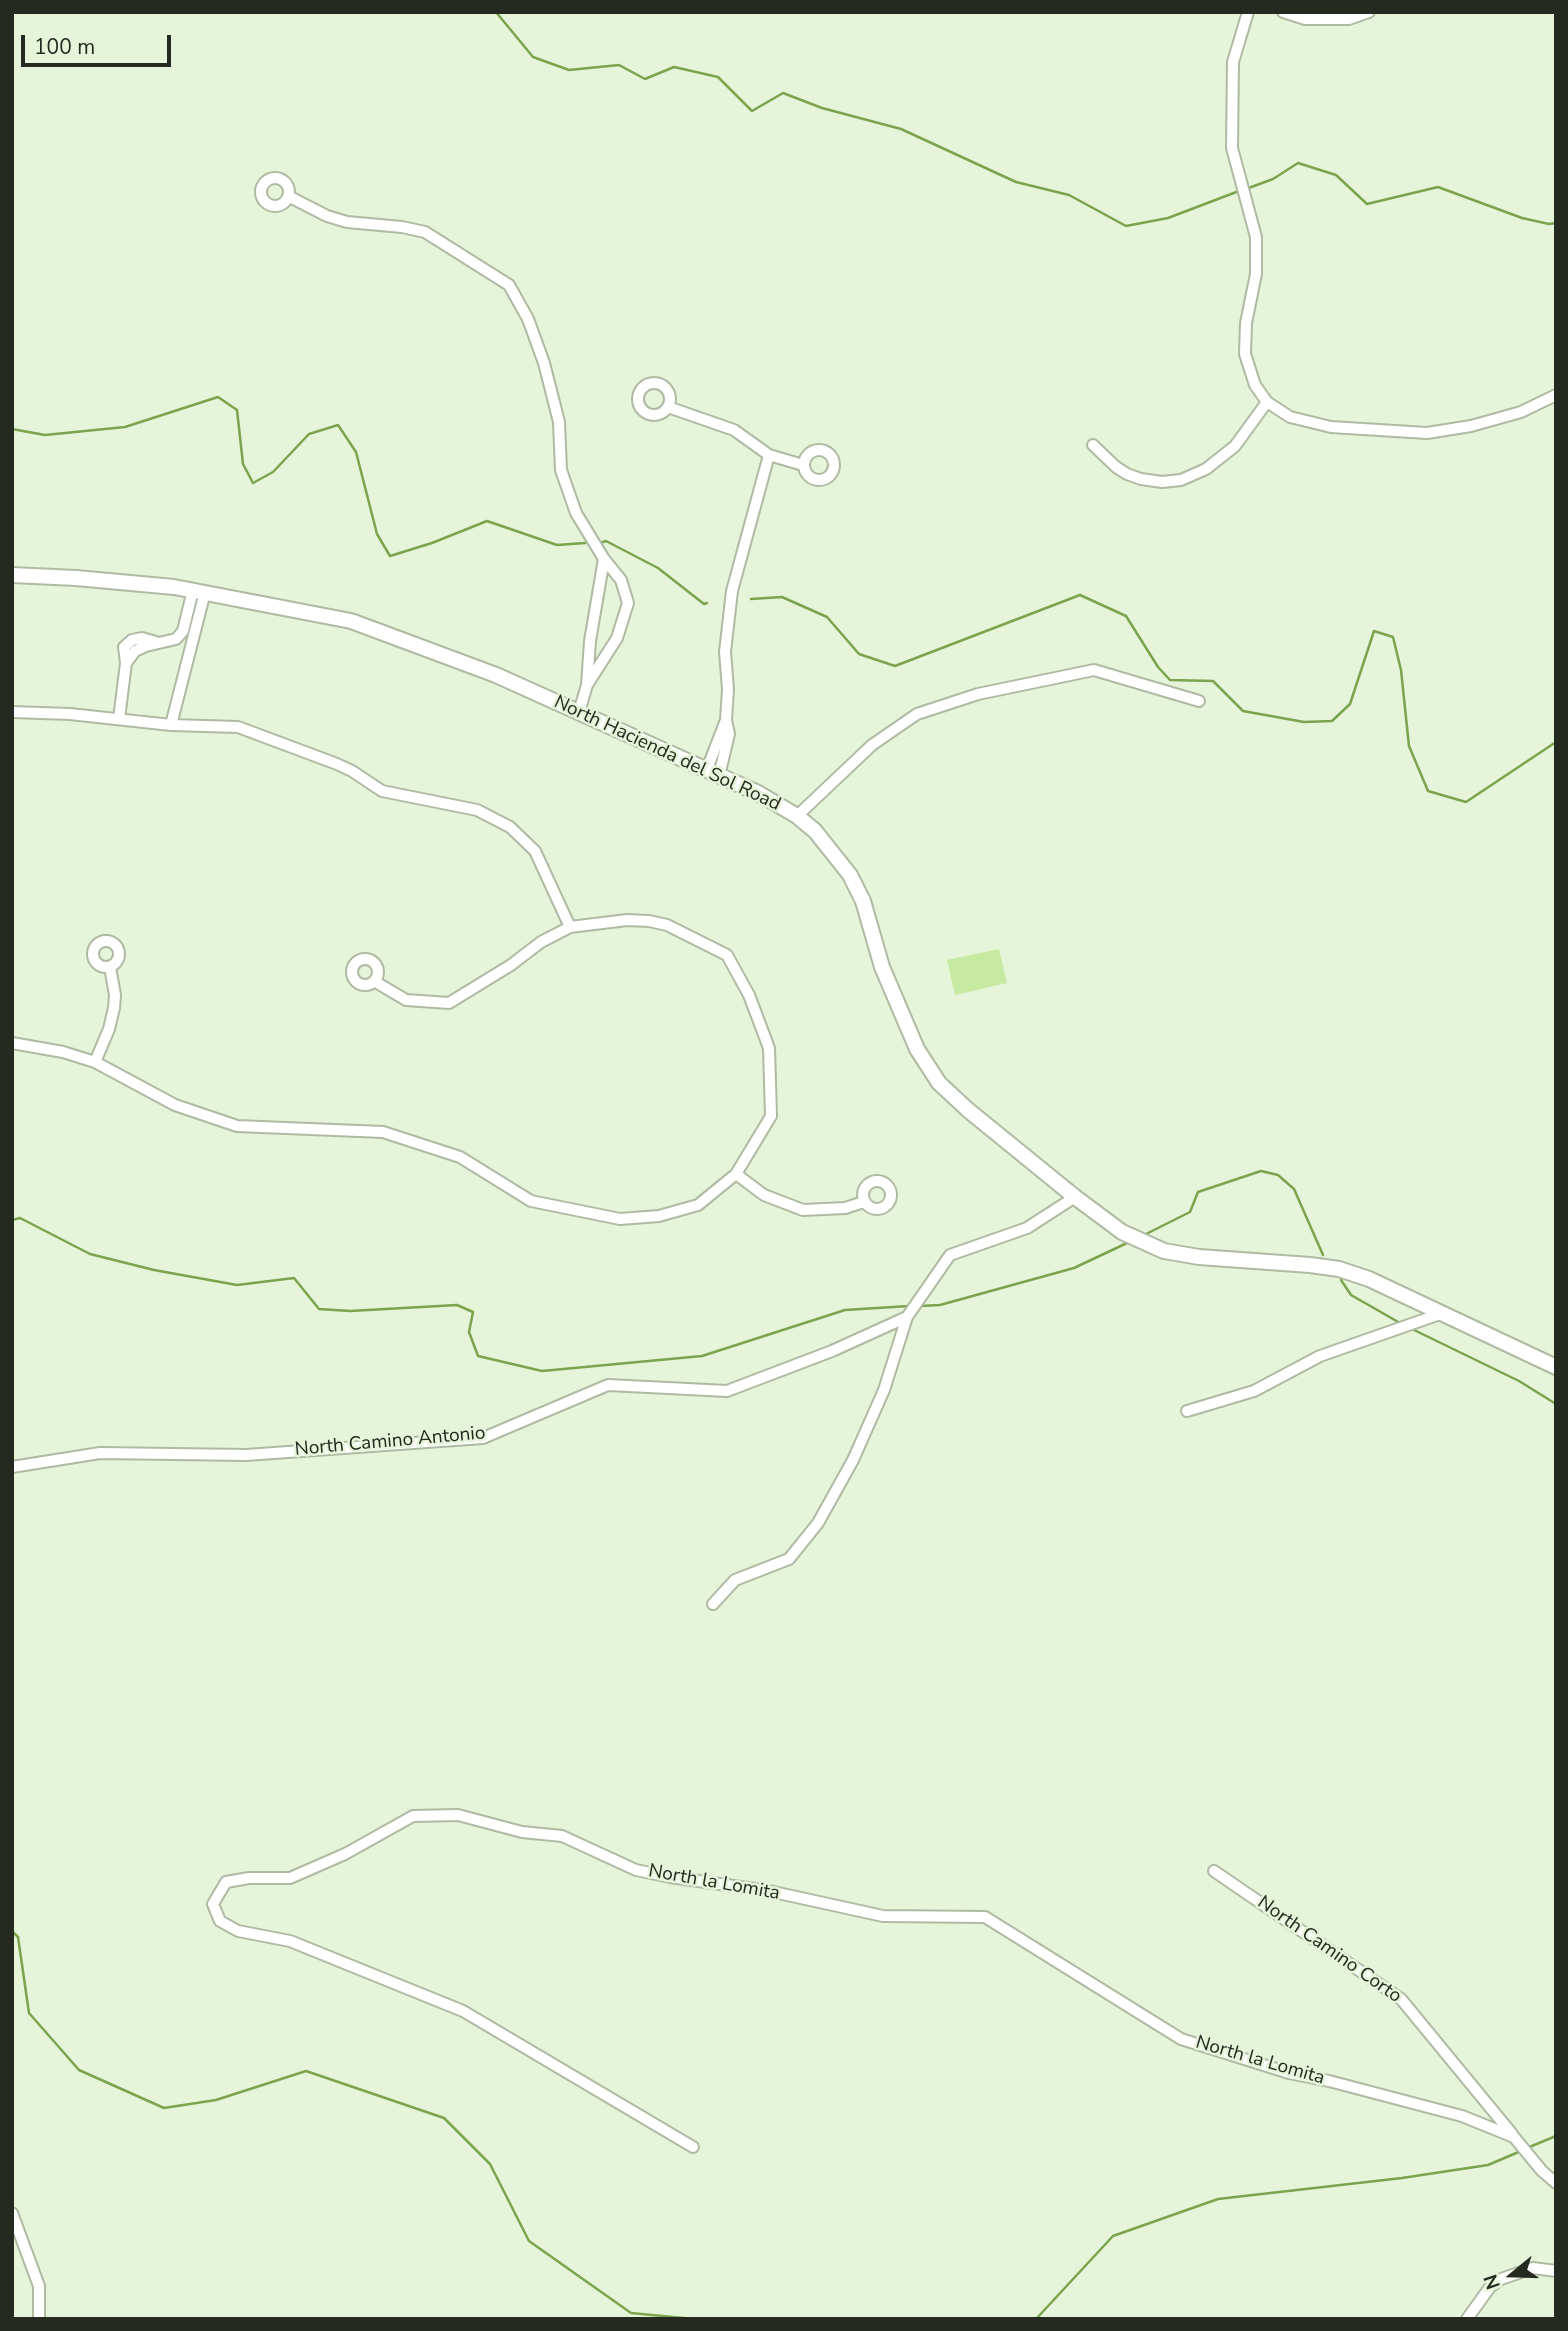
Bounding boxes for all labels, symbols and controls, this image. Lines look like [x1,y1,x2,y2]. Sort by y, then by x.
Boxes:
scale bar [24,21,175,65]
text: 100 m [34,33,95,61]
street label: North Hacienda del Sol Road [550,691,784,817]
street label: North Camino Antonio [294,1422,486,1462]
street label: North la Lomita [647,1860,781,1906]
street label: North Camino Corto [1252,1892,1406,2008]
street label: North la Lomita [1193,2032,1327,2090]
north arrow [1477,2240,1547,2310]
text: N [1478,2271,1507,2293]

